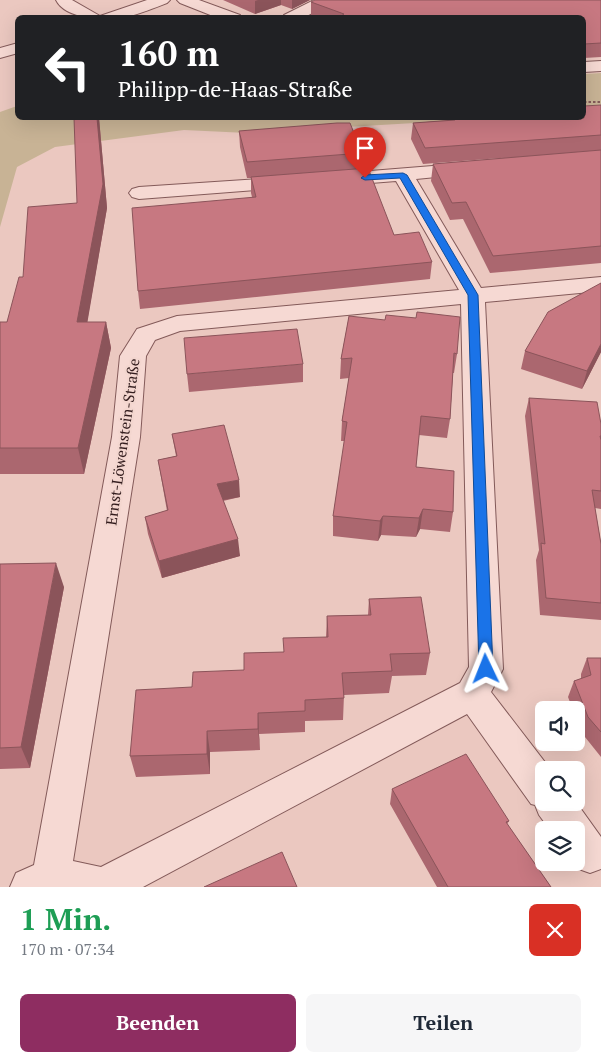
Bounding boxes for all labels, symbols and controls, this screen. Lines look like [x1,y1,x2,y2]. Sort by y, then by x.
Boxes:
text: 160 m [118,30,219,76]
icon: left [35,35,100,100]
text: Philipp-de-Haas-Straße [118,74,353,103]
pin [344,127,386,178]
icon: arrive [351,134,379,162]
street label: Ernst-Löwenstein-Straße [100,357,144,527]
position arrow [459,642,511,694]
map controls [535,701,585,871]
button: sound [535,701,585,751]
button: search [535,761,585,811]
button: layers [535,821,585,871]
text: 1 Min. [20,899,111,939]
button: close [529,904,581,956]
text: 170 m · 07:34 [20,938,114,960]
button: Beenden [20,994,296,1052]
button: Teilen [306,994,581,1052]

